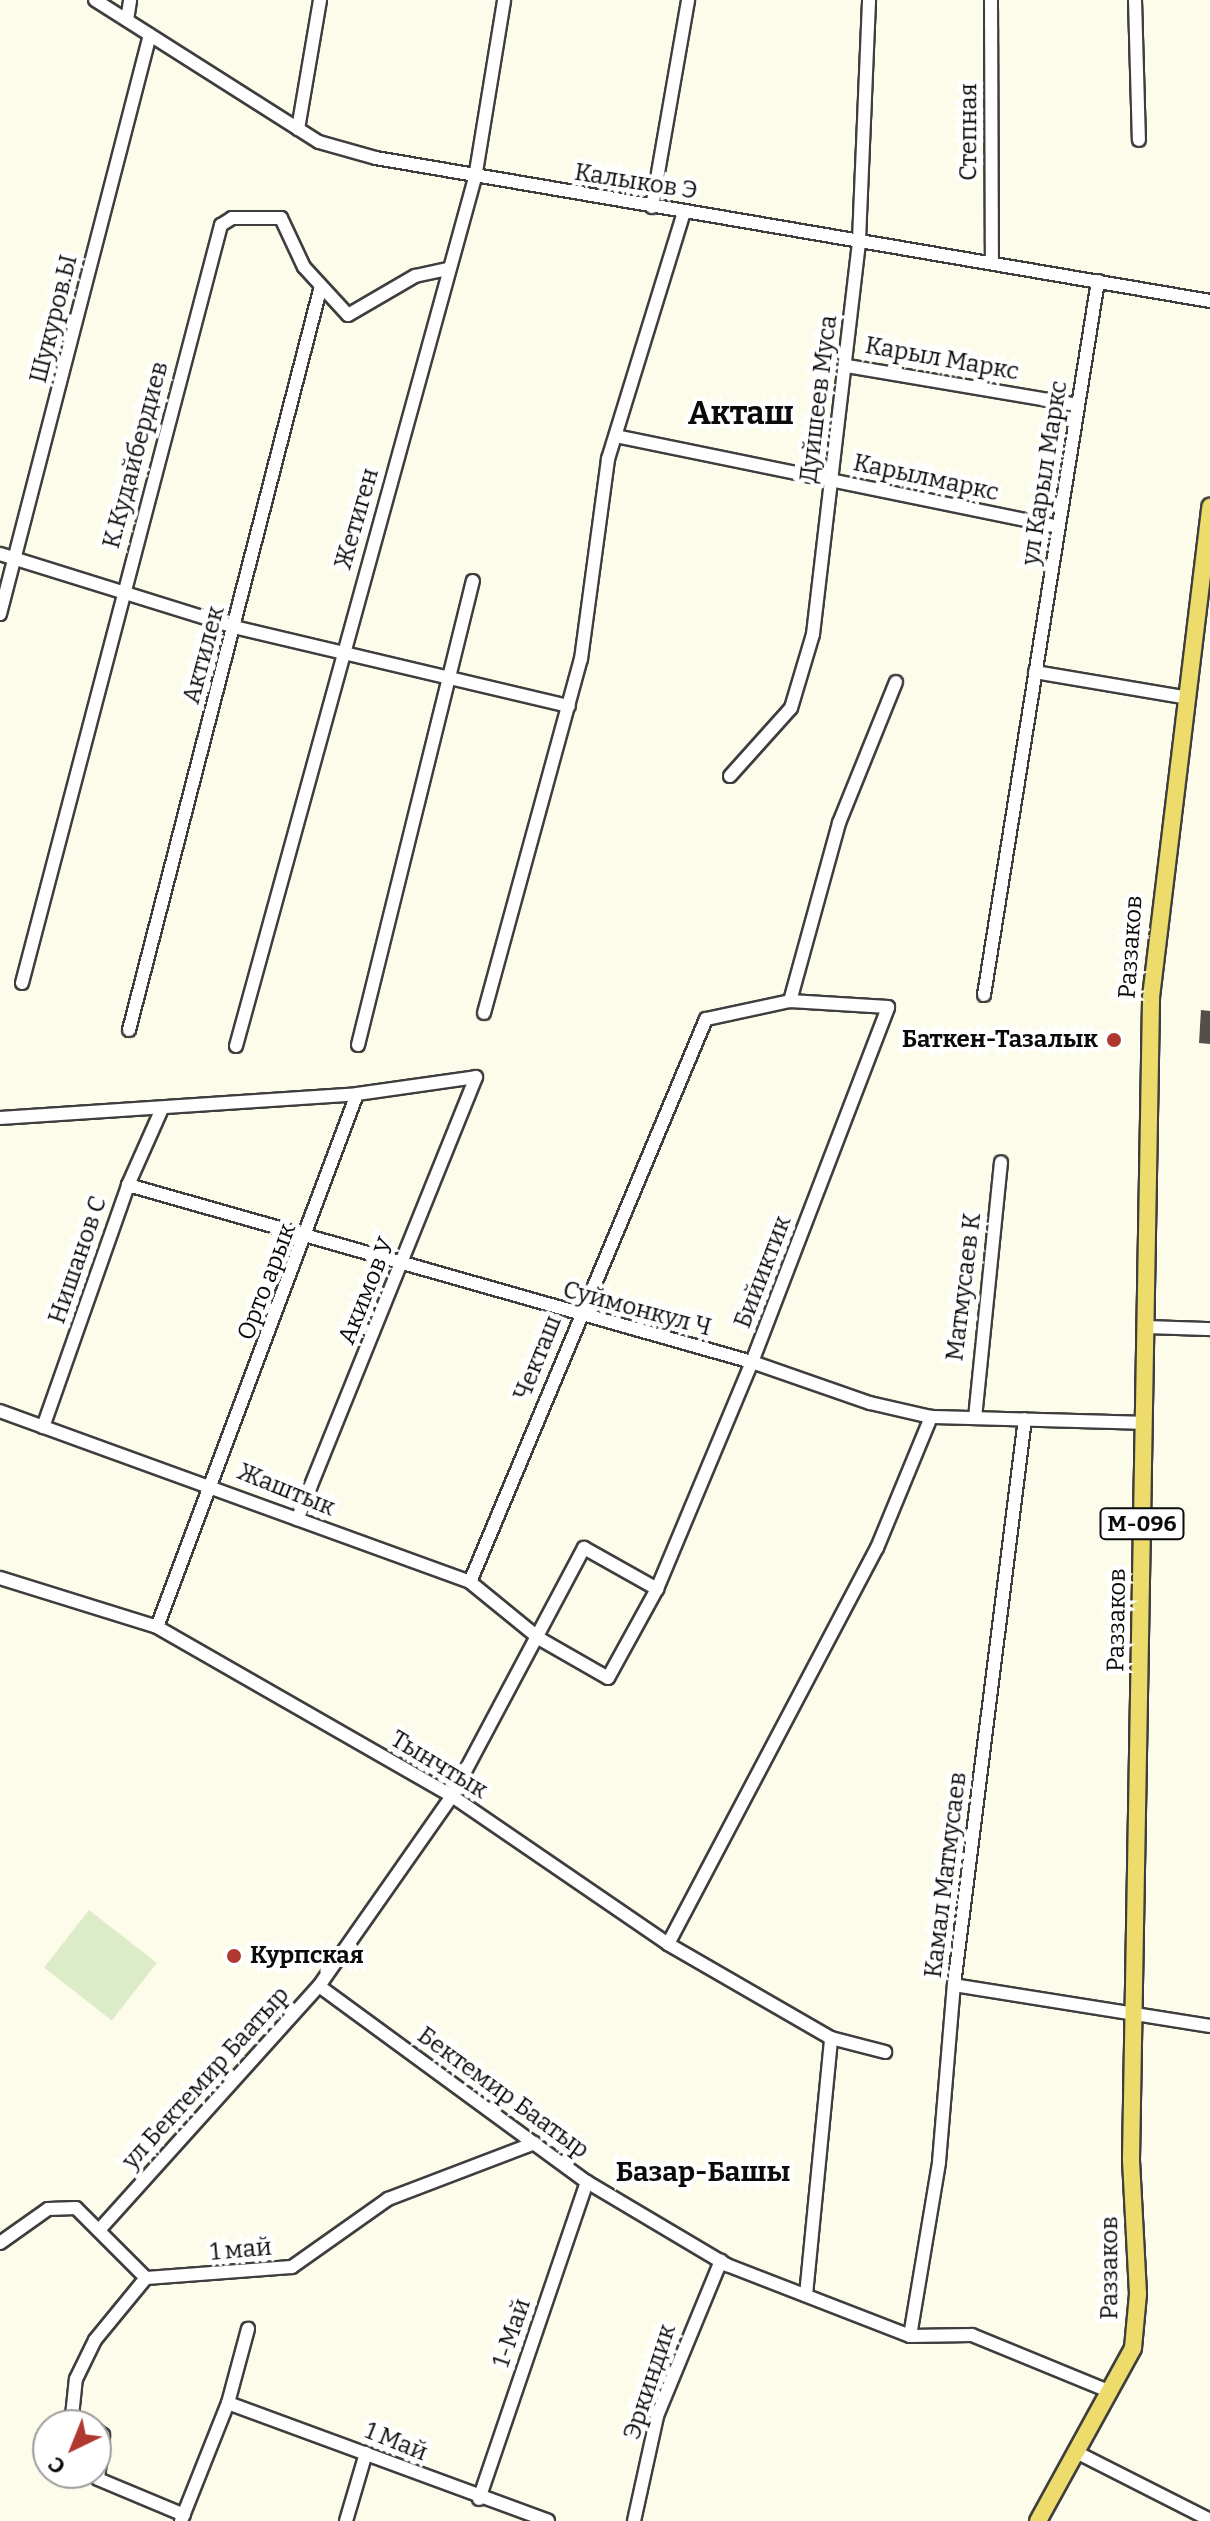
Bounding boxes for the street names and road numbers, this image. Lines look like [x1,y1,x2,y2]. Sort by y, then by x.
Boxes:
street label: Степная [955,83,983,181]
street label: Калыков Э [572,158,700,206]
street label: Шукуров.Ы [24,252,84,386]
street label: Дуйшеев Муса [794,314,844,484]
street label: Карыл Маркс [863,331,1021,387]
street label: К.Кудайбердиев [97,358,175,552]
street label: ул Карыл Маркс [1016,379,1074,567]
street label: Карылмаркс [851,449,1001,507]
street label: Жетиген [329,465,385,573]
street label: Актилек [177,603,231,707]
street label: Раззаков [1113,894,1149,1000]
street label: Нишанов С [43,1192,113,1328]
street label: Матмусаев К [941,1211,987,1363]
street label: Бийиктик [728,1212,798,1332]
street label: Орто арык [232,1220,302,1344]
street label: Акимов У [333,1233,401,1349]
street label: Суймонкул Ч [560,1275,714,1343]
street label: Чекташ [508,1311,568,1405]
street label: Жаштык [233,1457,339,1523]
road number: М-096 [1098,1506,1186,1542]
street label: Раззаков [1102,1568,1132,1672]
street label: Тынчтык [385,1725,493,1805]
street label: Камал Матмусаев [919,1771,973,1979]
street label: ул Бектемир Баатыр [116,1981,296,2175]
street label: Бектемир Баатыр [412,2021,594,2165]
street label: Раззаков [1096,2216,1124,2320]
street label: 1 май [209,2233,273,2267]
street label: 1-Май [487,2295,537,2371]
street label: Эркиндик [618,2321,682,2443]
street label: 1 Май [361,2417,431,2467]

